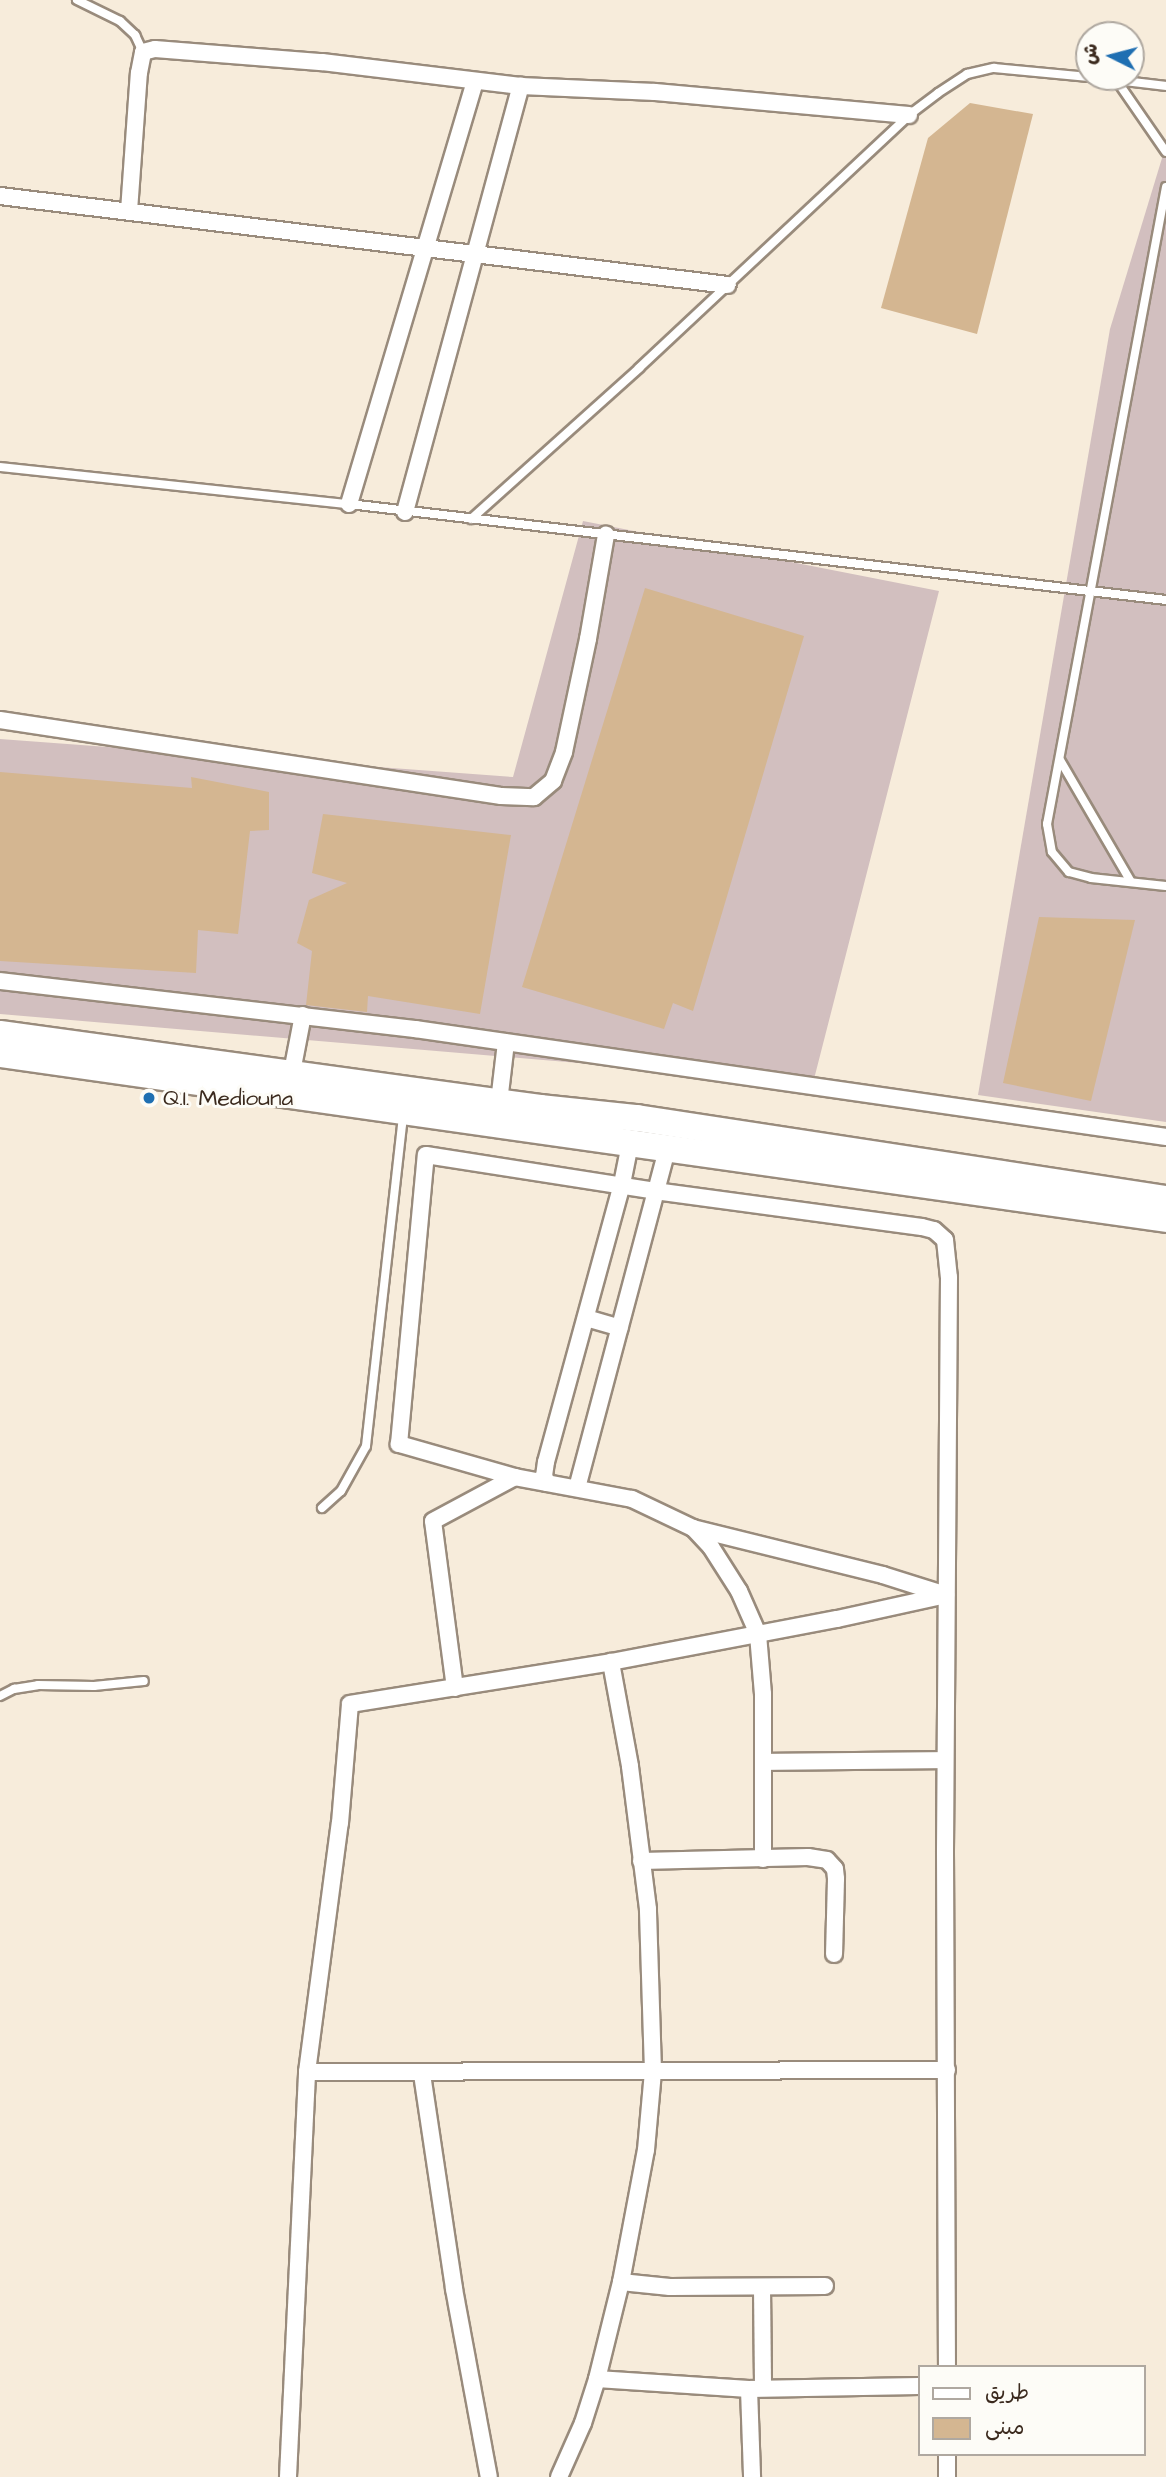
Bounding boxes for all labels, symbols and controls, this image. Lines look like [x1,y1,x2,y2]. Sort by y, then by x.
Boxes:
north arrow [1075,21,1145,91]
text: ش [1076,42,1105,66]
place label: Q.I. Mediouna [163,1084,293,1112]
marker: Q.I. Mediouna [141,1090,157,1106]
legend [918,2365,1145,2456]
text: طريق [985,2378,1029,2407]
text: مبنى [985,2413,1024,2442]

